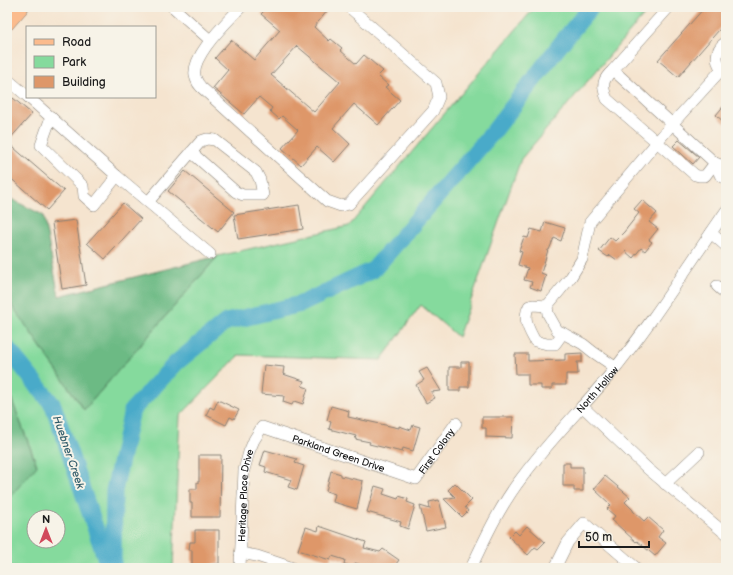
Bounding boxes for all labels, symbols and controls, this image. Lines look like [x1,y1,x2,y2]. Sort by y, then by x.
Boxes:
legend [26,26,156,98]
text: Road [62,35,91,50]
text: Park [62,55,86,70]
text: Building [62,75,106,90]
street label: North Hollow [574,364,622,416]
water label: Huebner Creek [50,414,87,491]
street label: First Colony [416,426,458,477]
street label: Parkland Green Drive [291,433,386,475]
street label: Heritage Place Drive [236,447,257,542]
north arrow [26,509,66,549]
text: N [42,513,50,526]
scale bar [579,523,649,549]
text: 50 m [585,530,612,545]

